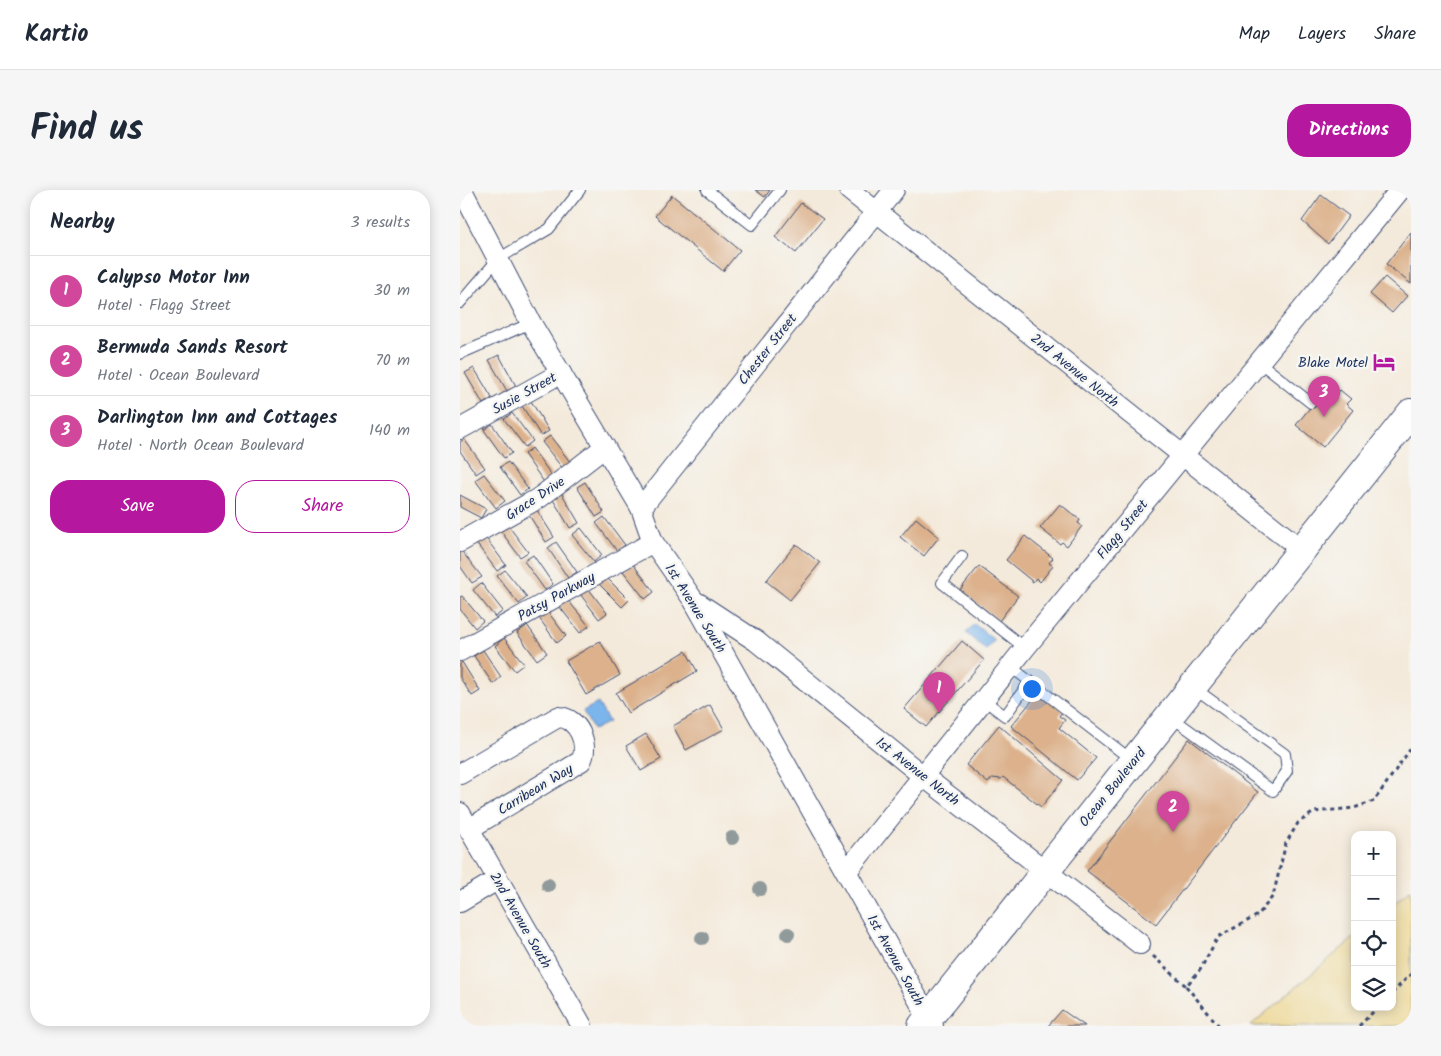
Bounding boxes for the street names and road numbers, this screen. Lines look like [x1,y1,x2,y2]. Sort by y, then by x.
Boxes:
street label: Chester Street [733,309,803,390]
street label: 2nd Avenue North [1025,328,1123,413]
street label: Susie Street [488,367,561,421]
street label: Grace Drive [501,471,570,526]
street label: Flagg Street [1092,494,1154,564]
street label: 1st Avenue South [659,560,731,657]
street label: Patsy Parkway [514,566,600,627]
street label: 1st Avenue North [871,732,964,812]
street label: Ocean Boulevard [1074,742,1152,832]
street label: Carribean Way [493,758,578,821]
street label: 2nd Avenue South [483,868,557,973]
street label: 1st Avenue South [861,911,929,1010]

